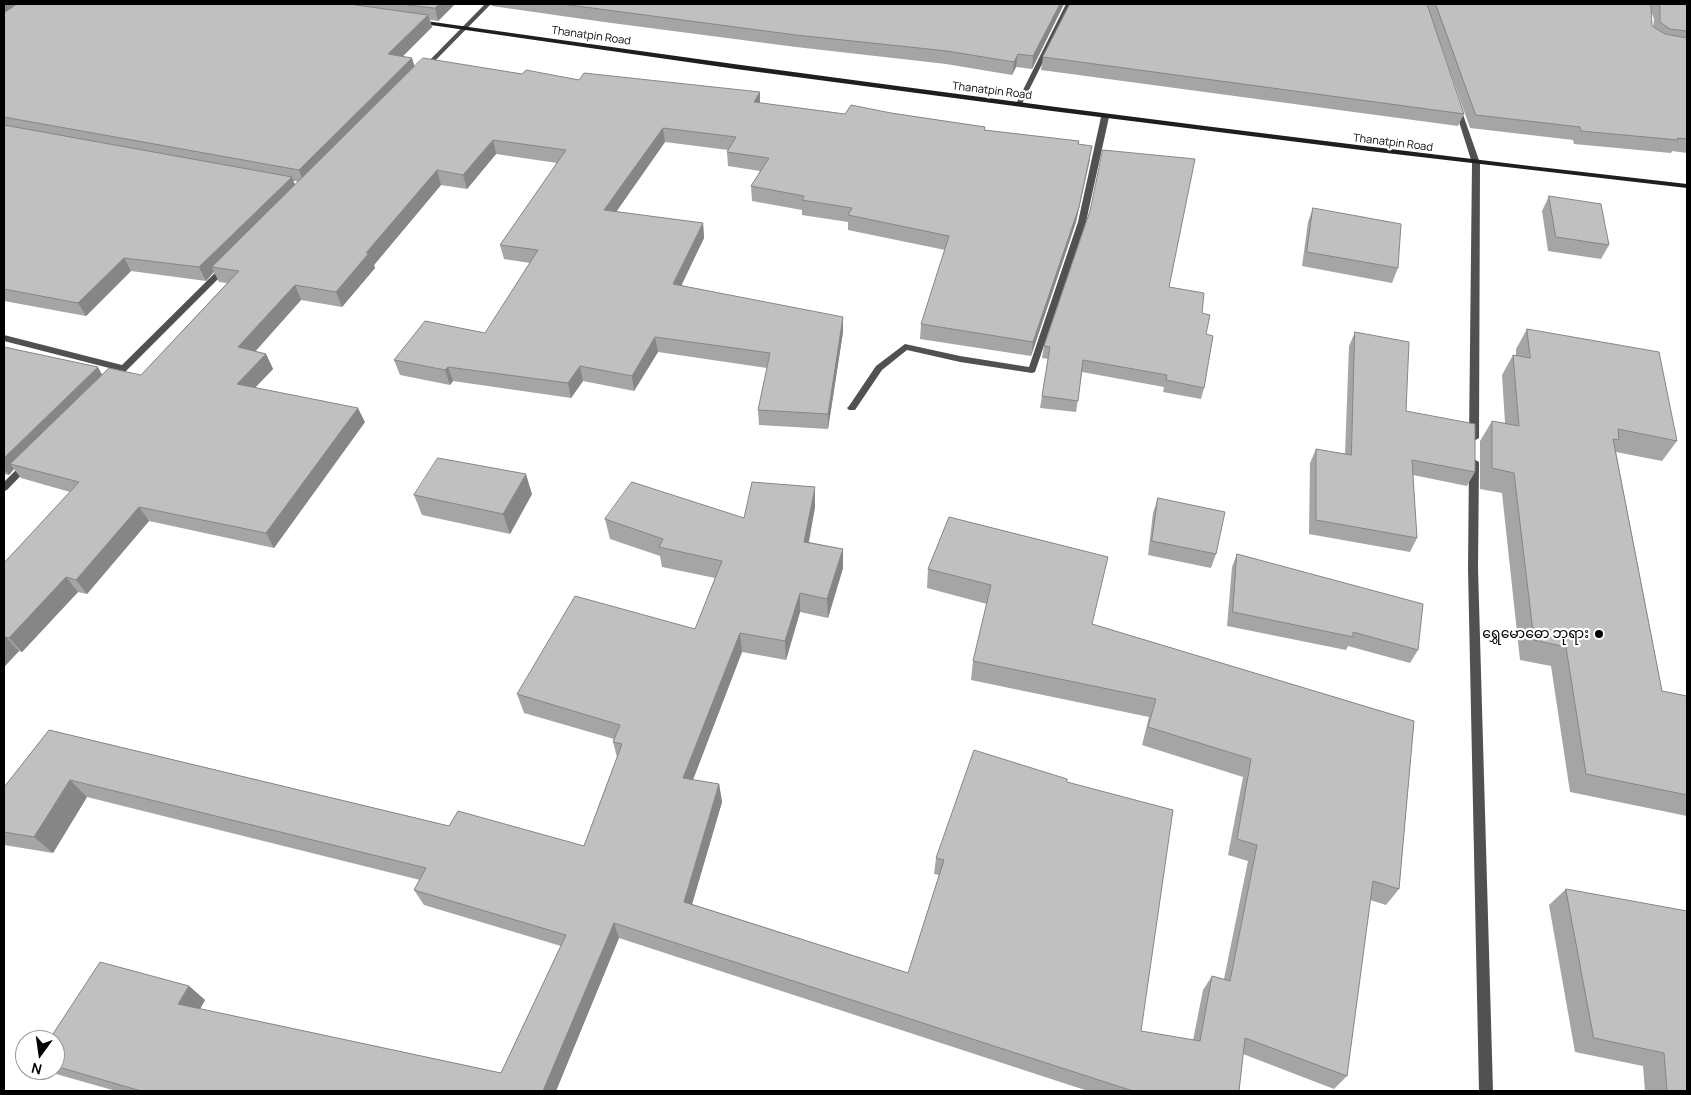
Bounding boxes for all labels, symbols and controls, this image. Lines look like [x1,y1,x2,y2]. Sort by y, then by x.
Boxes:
street label: Thanatpin Road [550,24,632,48]
street label: Thanatpin Road [951,80,1033,102]
street label: Thanatpin Road [1352,132,1434,154]
place label: ရွှေမောဓော ဘုရား [1482,626,1589,642]
marker: ရွှေမောဓော ဘုရား [1593,628,1605,640]
north arrow [15,1030,65,1080]
text: N [29,1059,44,1080]

